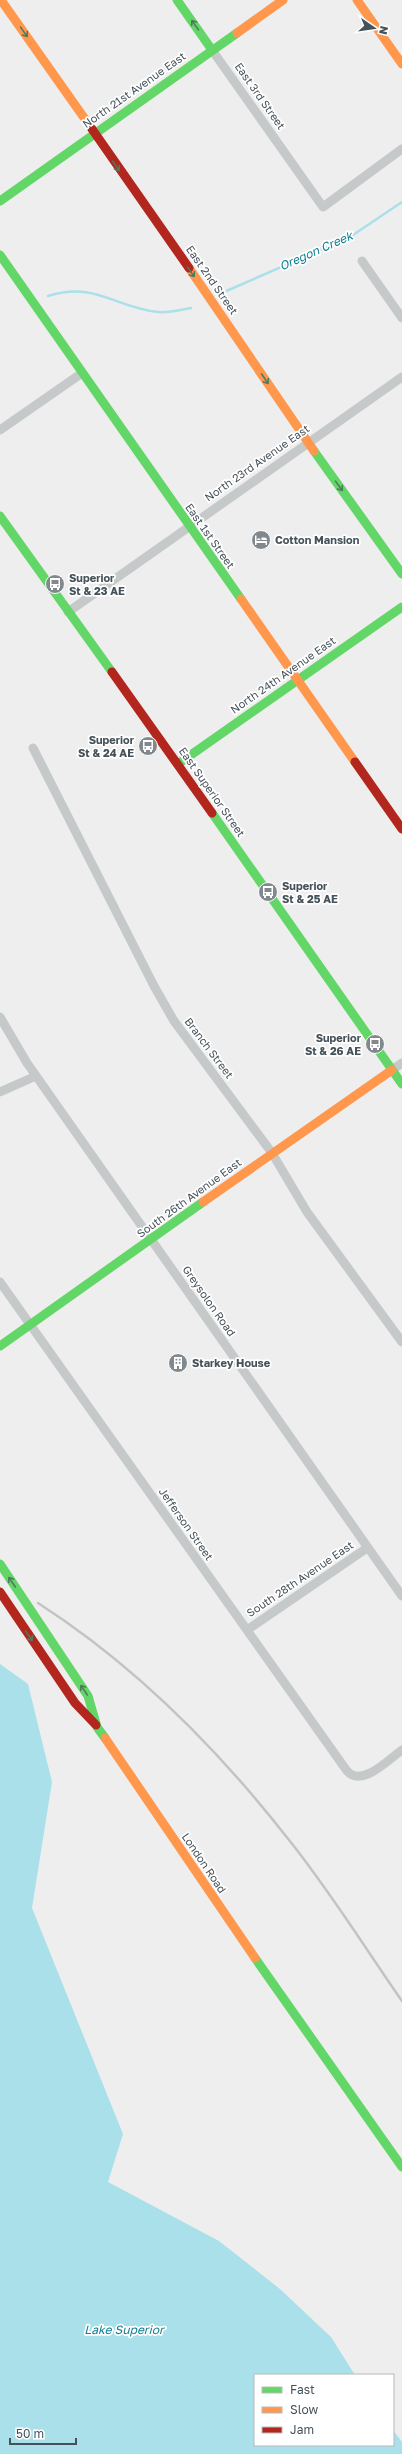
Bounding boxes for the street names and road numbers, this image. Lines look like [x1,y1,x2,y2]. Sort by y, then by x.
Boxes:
street label: North 21st Avenue East [80,49,188,130]
street label: East 3rd Street [233,60,288,132]
street label: East 2nd Street [184,243,241,317]
street label: North 23rd Avenue East [202,422,311,504]
street label: East 1st Street [183,501,238,571]
street label: North 24th Avenue East [228,633,338,716]
street label: East Superior Street [177,745,248,839]
street label: Branch Street [182,1015,236,1081]
street label: South 26th Avenue East [134,1155,243,1240]
street label: Greysolon Road [180,1263,239,1339]
street label: Jefferson Street [157,1485,216,1562]
street label: South 28th Avenue East [244,1538,356,1619]
street label: London Road [180,1830,229,1895]

